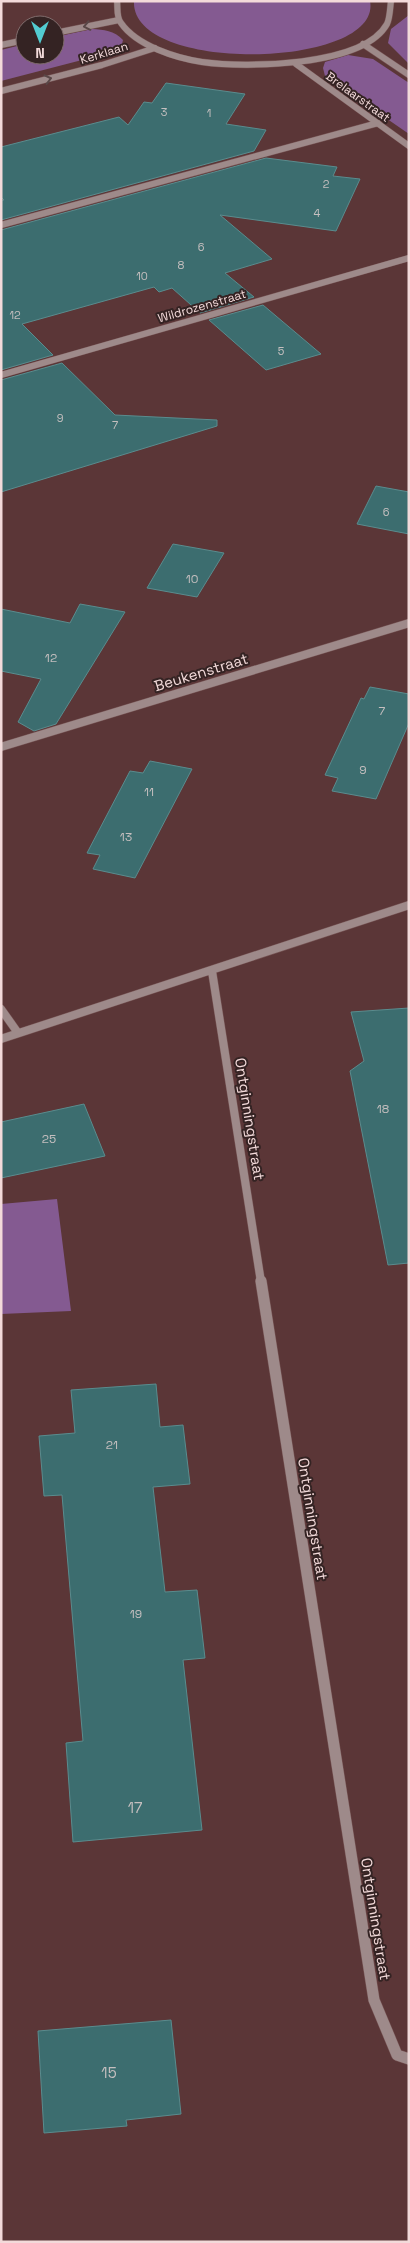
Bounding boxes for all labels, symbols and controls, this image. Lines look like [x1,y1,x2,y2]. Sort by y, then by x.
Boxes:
north arrow [15,15,65,65]
one-way arrow [82,21,91,31]
street label: Kerklaan [78,38,130,68]
text: N [35,44,45,62]
street label: Brelaarstraat [323,68,393,126]
one-way arrow [44,74,53,85]
house number: 3 [161,105,168,119]
house number: 1 [207,106,211,120]
house number: 2 [323,177,330,191]
house number: 4 [314,206,321,220]
house number: 6 [198,240,205,254]
house number: 8 [178,258,185,272]
house number: 10 [136,269,148,283]
street label: Wildrozenstraat [156,286,248,326]
house number: 12 [9,308,21,322]
house number: 5 [278,344,285,358]
house number: 9 [57,411,64,425]
house number: 7 [112,418,118,432]
house number: 6 [383,505,390,519]
house number: 10 [186,571,198,587]
street label: Beukenstraat [152,649,250,695]
house number: 12 [45,650,57,666]
house number: 7 [379,703,386,719]
house number: 9 [359,762,367,778]
house number: 11 [144,784,154,800]
house number: 13 [120,829,132,845]
street label: Ontginningstraat [231,1056,269,1182]
house number: 18 [377,1101,389,1117]
house number: 25 [42,1131,56,1147]
house number: 21 [106,1437,118,1453]
street label: Ontginningstraat [294,1456,332,1582]
house number: 19 [130,1606,142,1622]
house number: 17 [128,1798,142,1817]
street label: Ontginningstraat [357,1856,395,1982]
house number: 15 [101,2063,117,2082]

